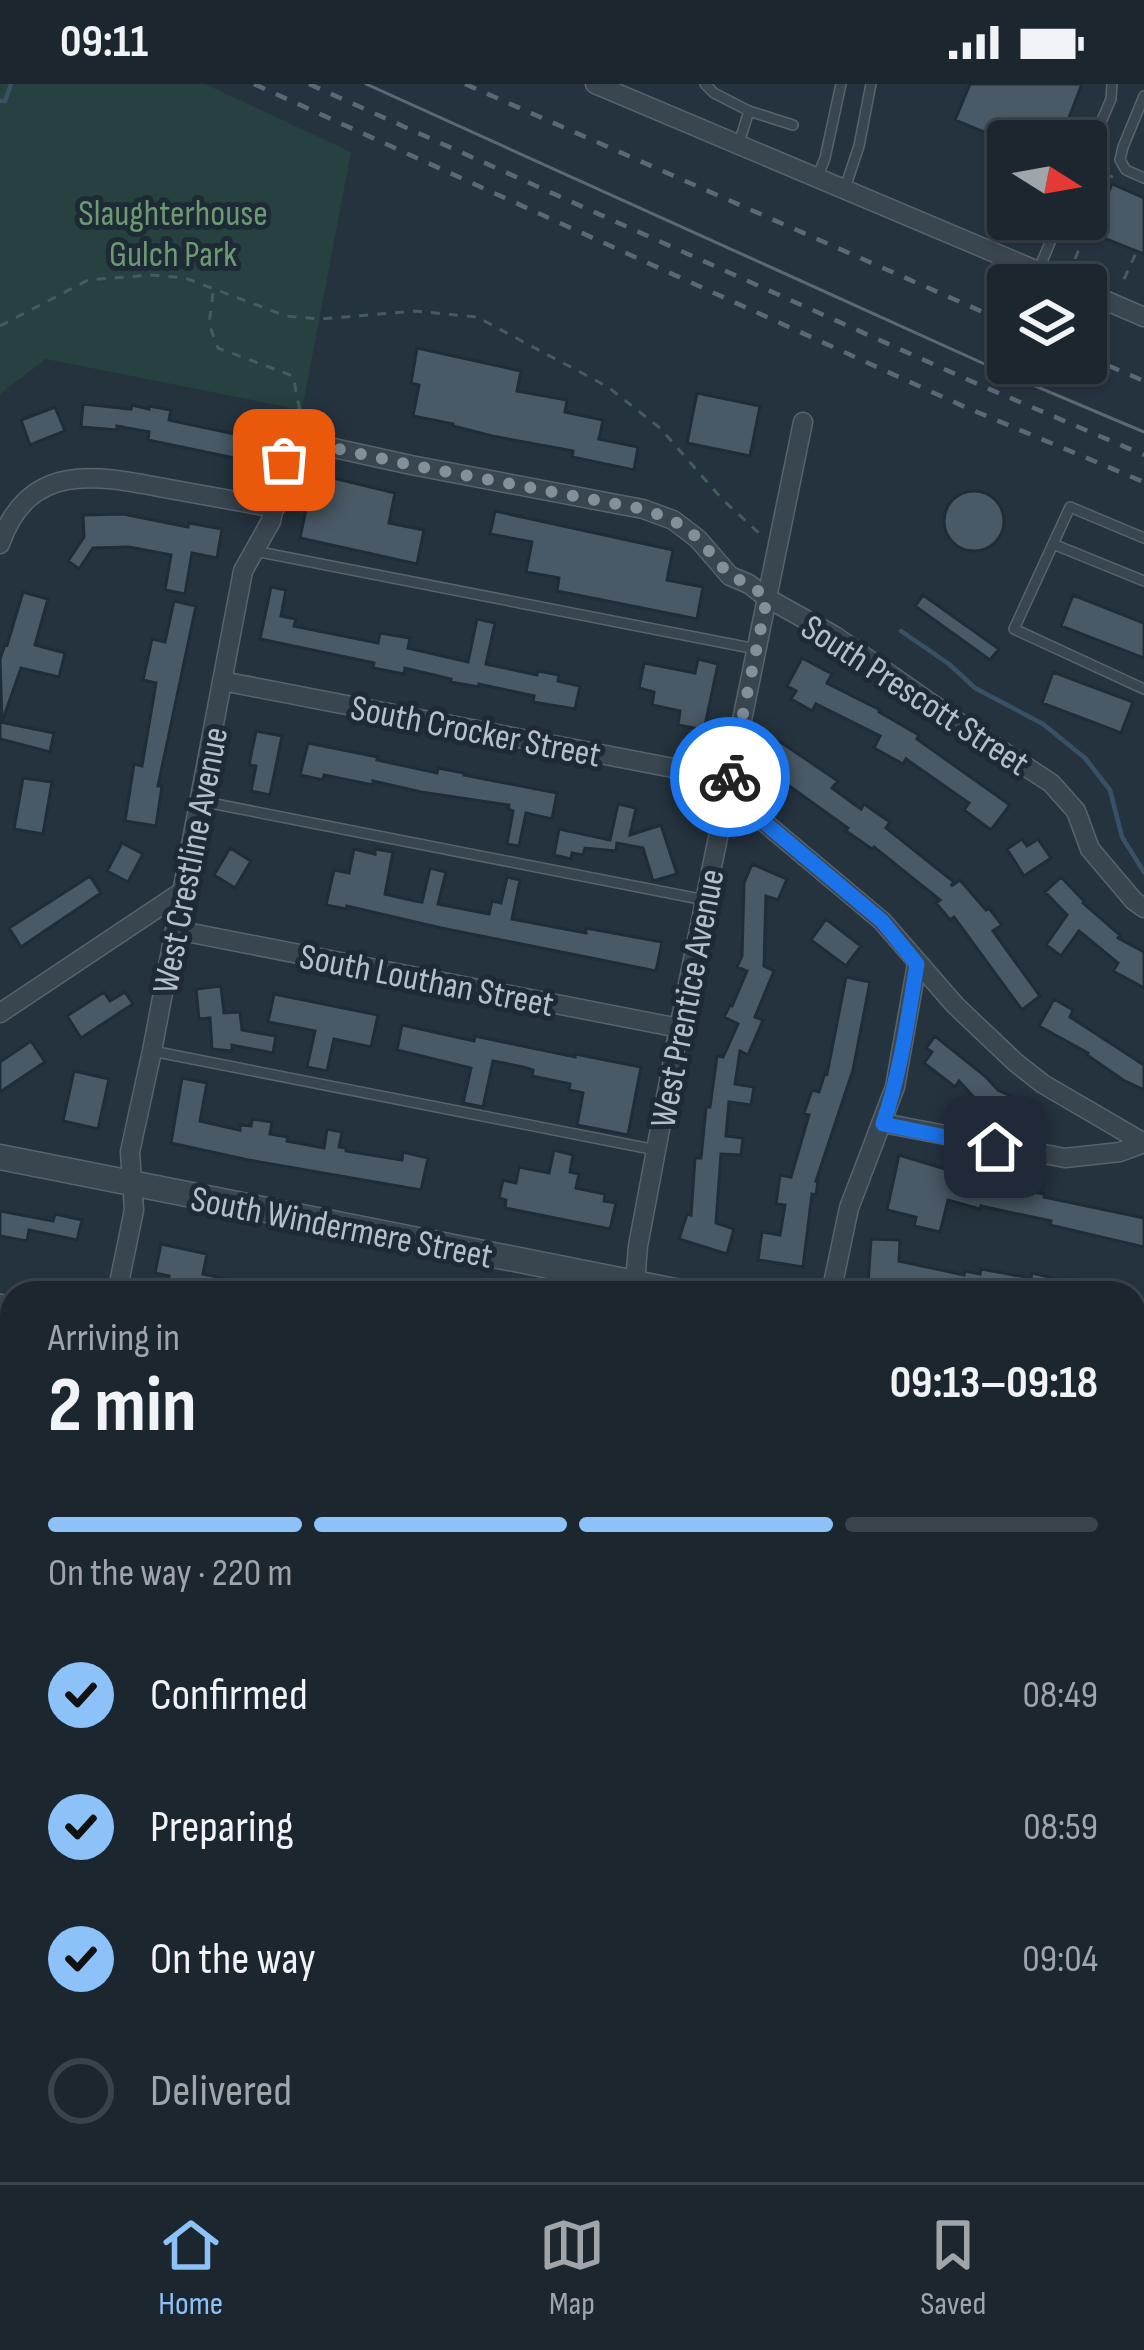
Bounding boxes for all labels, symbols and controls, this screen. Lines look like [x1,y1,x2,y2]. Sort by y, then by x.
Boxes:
text: 09:11 [60,15,148,70]
north arrow [987,120,1107,240]
map controls [987,120,1107,384]
park label: Slaughterhouse Gulch Park [78,193,268,277]
button: layers [987,264,1107,384]
pin [233,409,335,511]
icon: bag [251,427,317,493]
street label: South Prescott Street [793,607,1037,786]
street label: South Crocker Street [347,687,604,778]
courier [670,717,790,837]
street label: West Crestline Avenue [145,724,238,997]
icon: bike [697,744,763,810]
street label: West Prentice Avenue [642,866,735,1131]
street label: South Louthan Street [296,936,557,1027]
pin [944,1096,1046,1198]
icon: home [962,1114,1028,1180]
street label: South Windermere Street [187,1178,496,1279]
text: Arriving in [48,1315,180,1362]
text: 09:13–09:18 [890,1356,1098,1411]
text: 2 min [48,1360,197,1453]
text: On the way · 220 m [48,1550,293,1597]
icon: check [48,1662,114,1728]
text: Confirmed [150,1668,308,1723]
text: 08:49 [1022,1672,1098,1719]
icon: check [48,1794,114,1860]
text: Preparing [150,1800,294,1855]
text: 08:59 [1023,1804,1098,1851]
icon: check [48,1926,114,1992]
text: On the way [150,1932,316,1987]
text: 09:04 [1022,1936,1098,1983]
text: Delivered [150,2064,292,2119]
tab: Home [158,2212,224,2324]
tab: Map [539,2212,605,2324]
tab: Saved [920,2212,986,2324]

